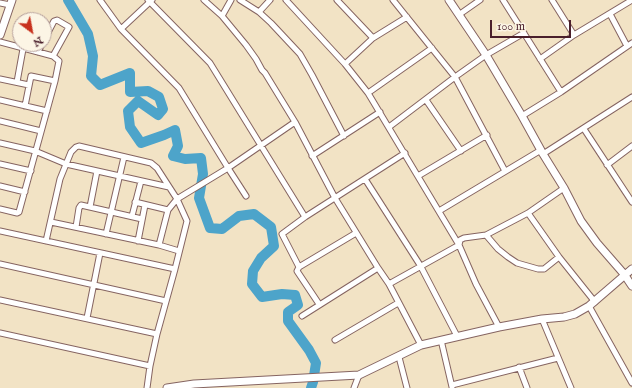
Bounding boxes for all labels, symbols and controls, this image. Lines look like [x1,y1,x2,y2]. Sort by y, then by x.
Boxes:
north arrow [12,12,52,52]
scale bar [492,12,573,38]
text: 100 m [497,19,525,34]
text: N [30,33,46,50]

